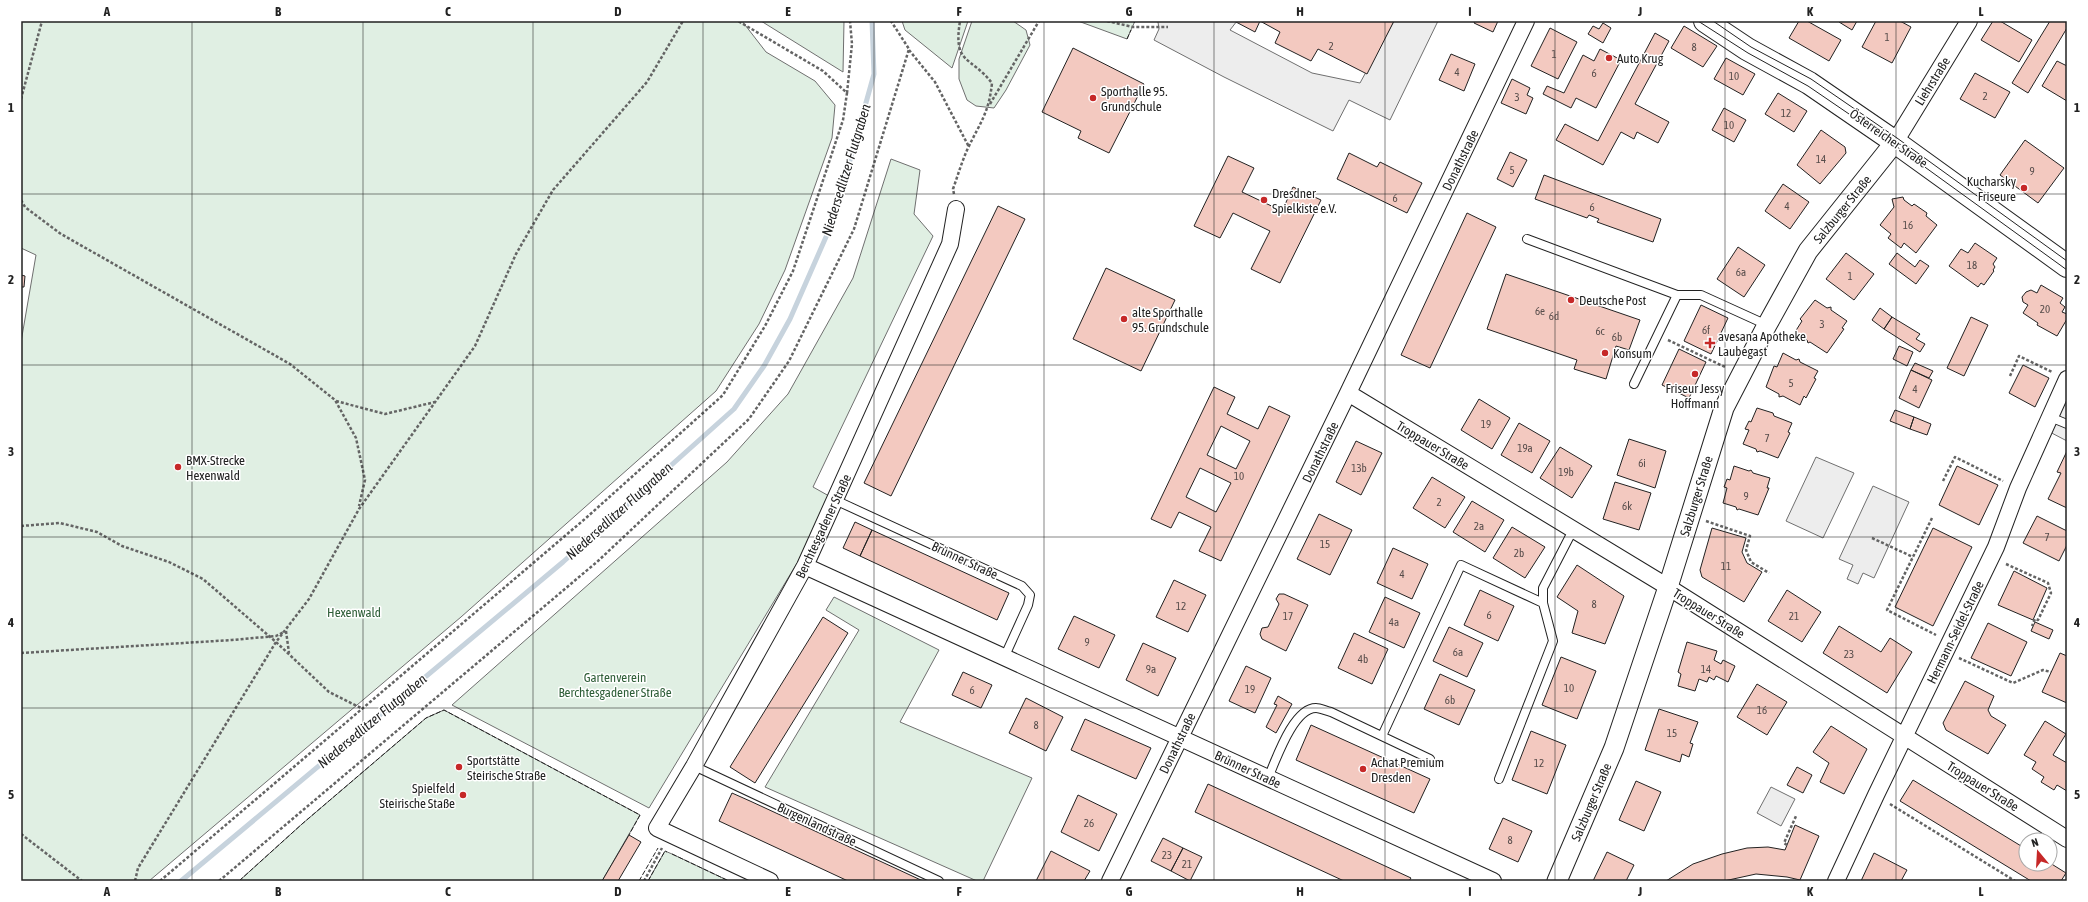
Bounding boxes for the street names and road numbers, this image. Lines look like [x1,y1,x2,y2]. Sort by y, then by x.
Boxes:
street label: Liehrstraße [1912,54,1953,108]
street label: Österreicher Straße [1847,106,1931,171]
street label: Donathstraße [1439,127,1482,193]
street label: Salzburger Straße [1810,172,1874,246]
street label: Troppauer Straße [1394,418,1472,473]
street label: Donathstraße [1299,419,1342,485]
street label: Salzburger Straße [1677,454,1716,538]
street label: Berchtesgadener Straße [793,472,854,581]
street label: Brünner Straße [929,539,1000,582]
street label: Hermann-Seidel-Straße [1924,578,1987,686]
street label: Troppauer Straße [1670,585,1748,642]
street label: Donathstraße [1156,710,1199,776]
street label: Brünner Straße [1212,748,1283,791]
street label: Troppauer Straße [1944,758,2022,815]
street label: Salzburger Straße [1568,761,1615,843]
street label: Burgenlandstraße [775,800,859,849]

